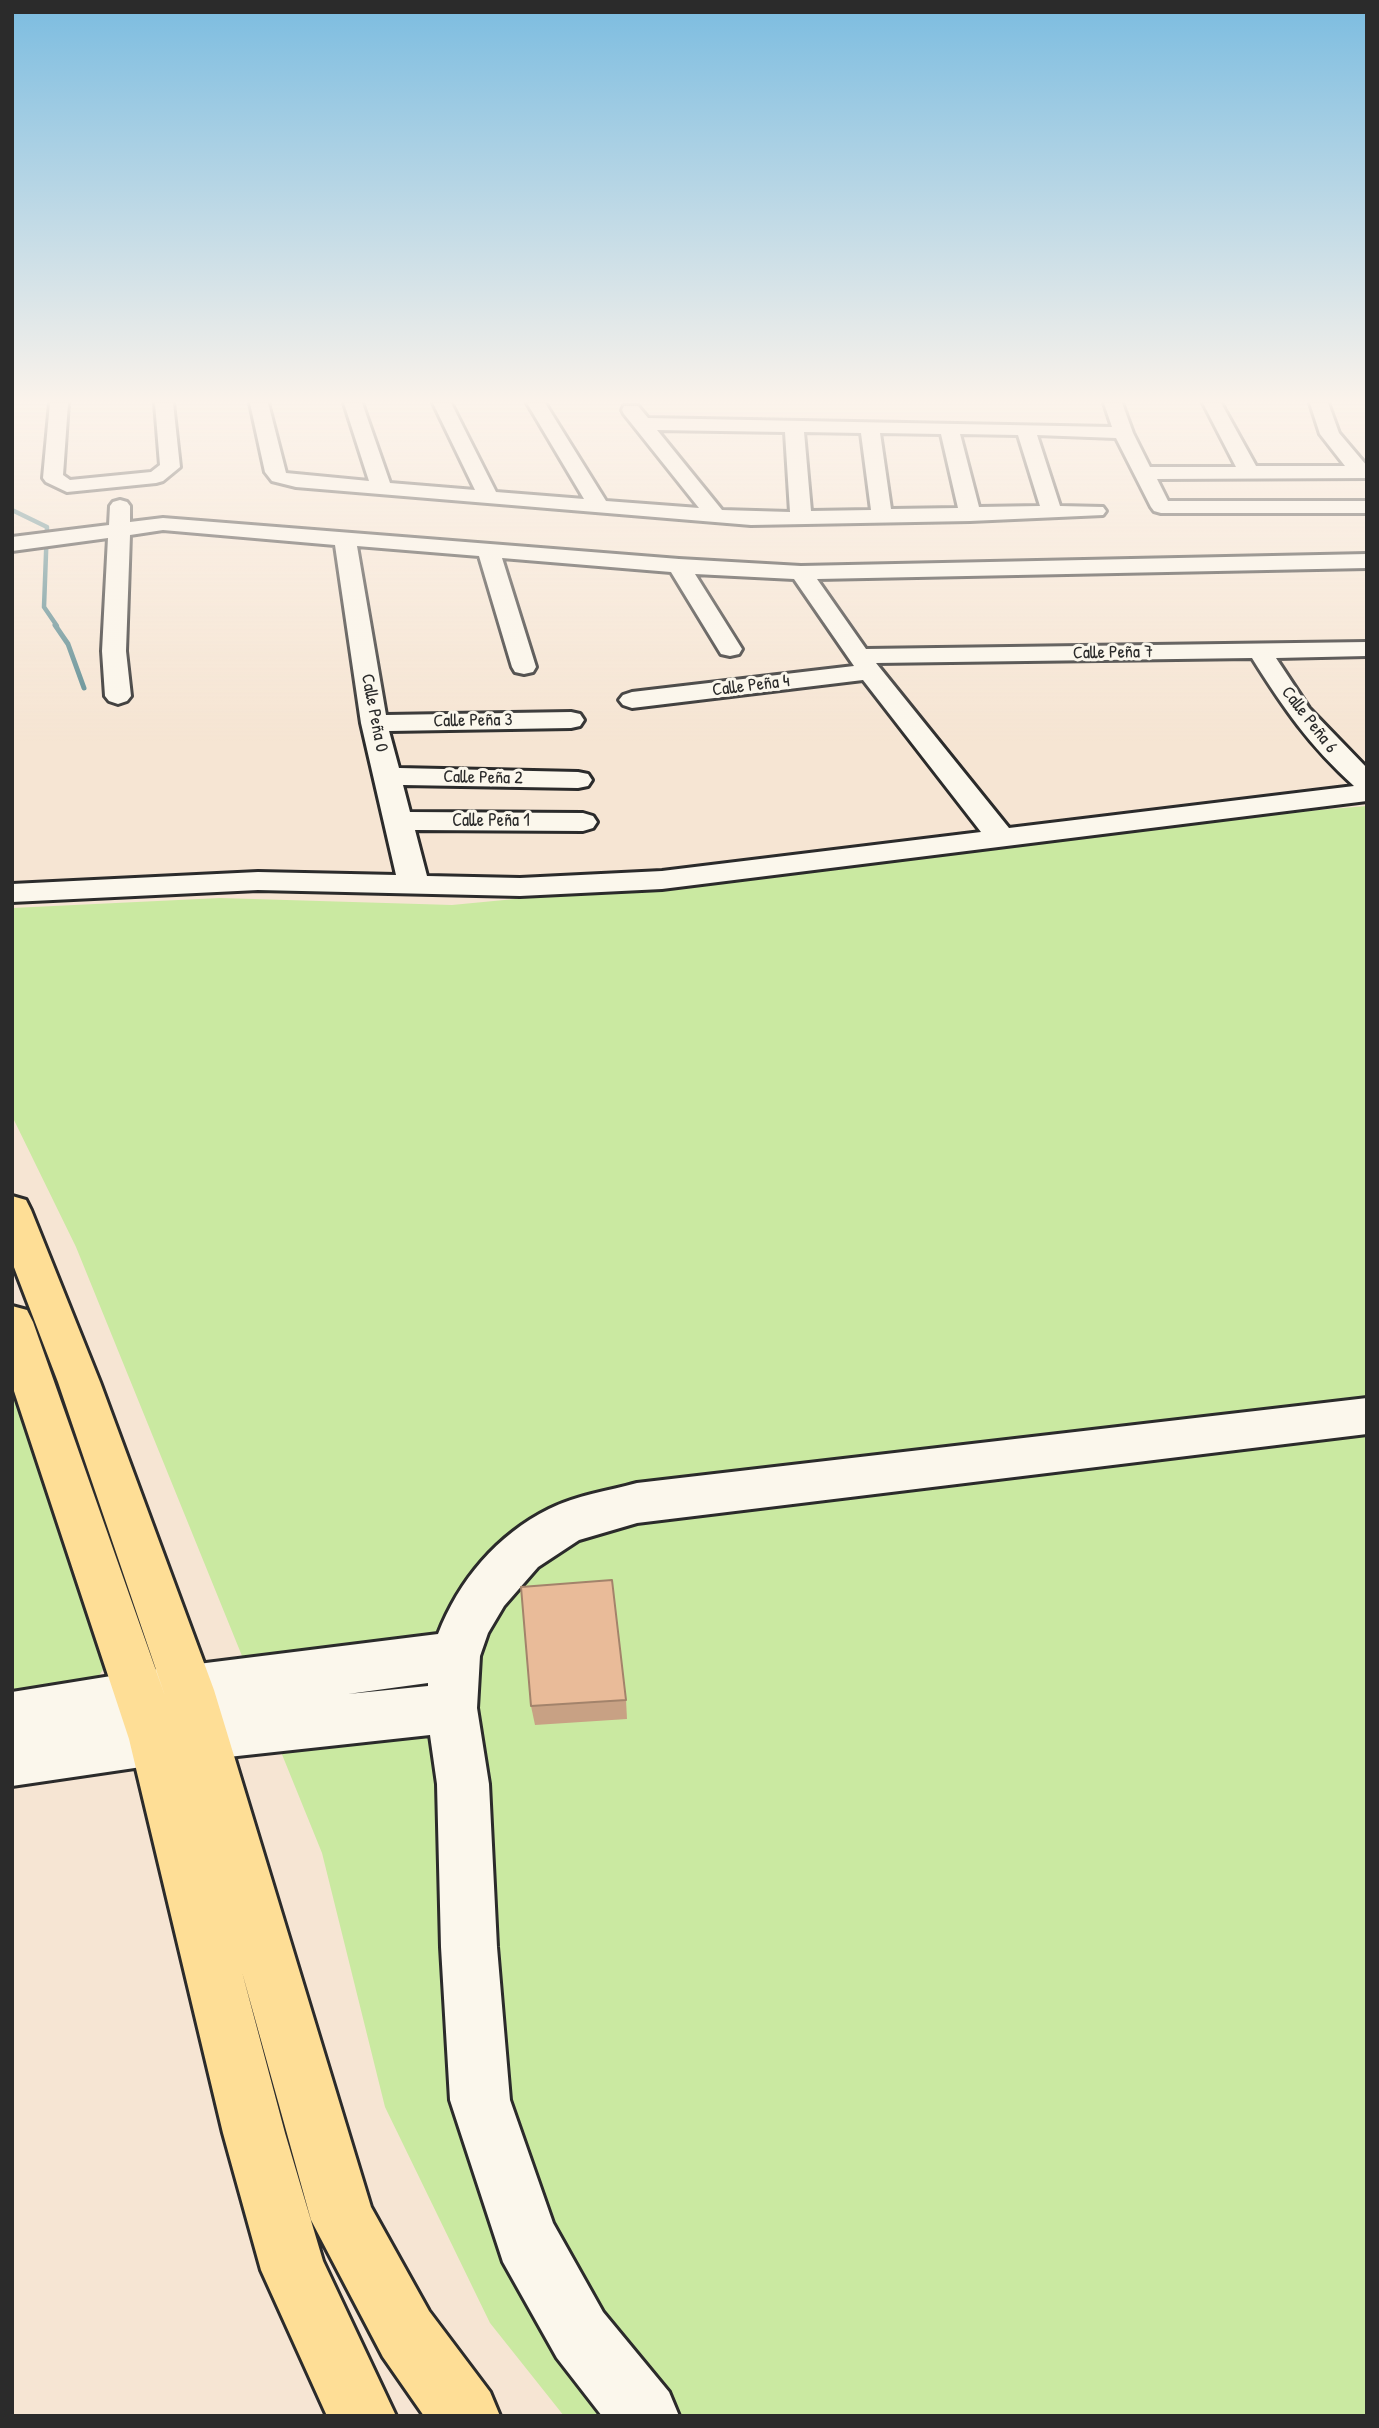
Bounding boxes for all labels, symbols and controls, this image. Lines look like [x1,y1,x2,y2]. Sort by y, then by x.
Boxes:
street label: Calle Peña 7 [1073,642,1153,664]
street label: Calle Peña 4 [711,671,791,701]
street label: Calle Peña 0 [356,672,392,754]
street label: Calle Peña 6 [1276,682,1342,758]
street label: Calle Peña 3 [433,710,513,732]
street label: Calle Peña 2 [443,767,523,789]
street label: Calle Peña 1 [452,810,530,832]

